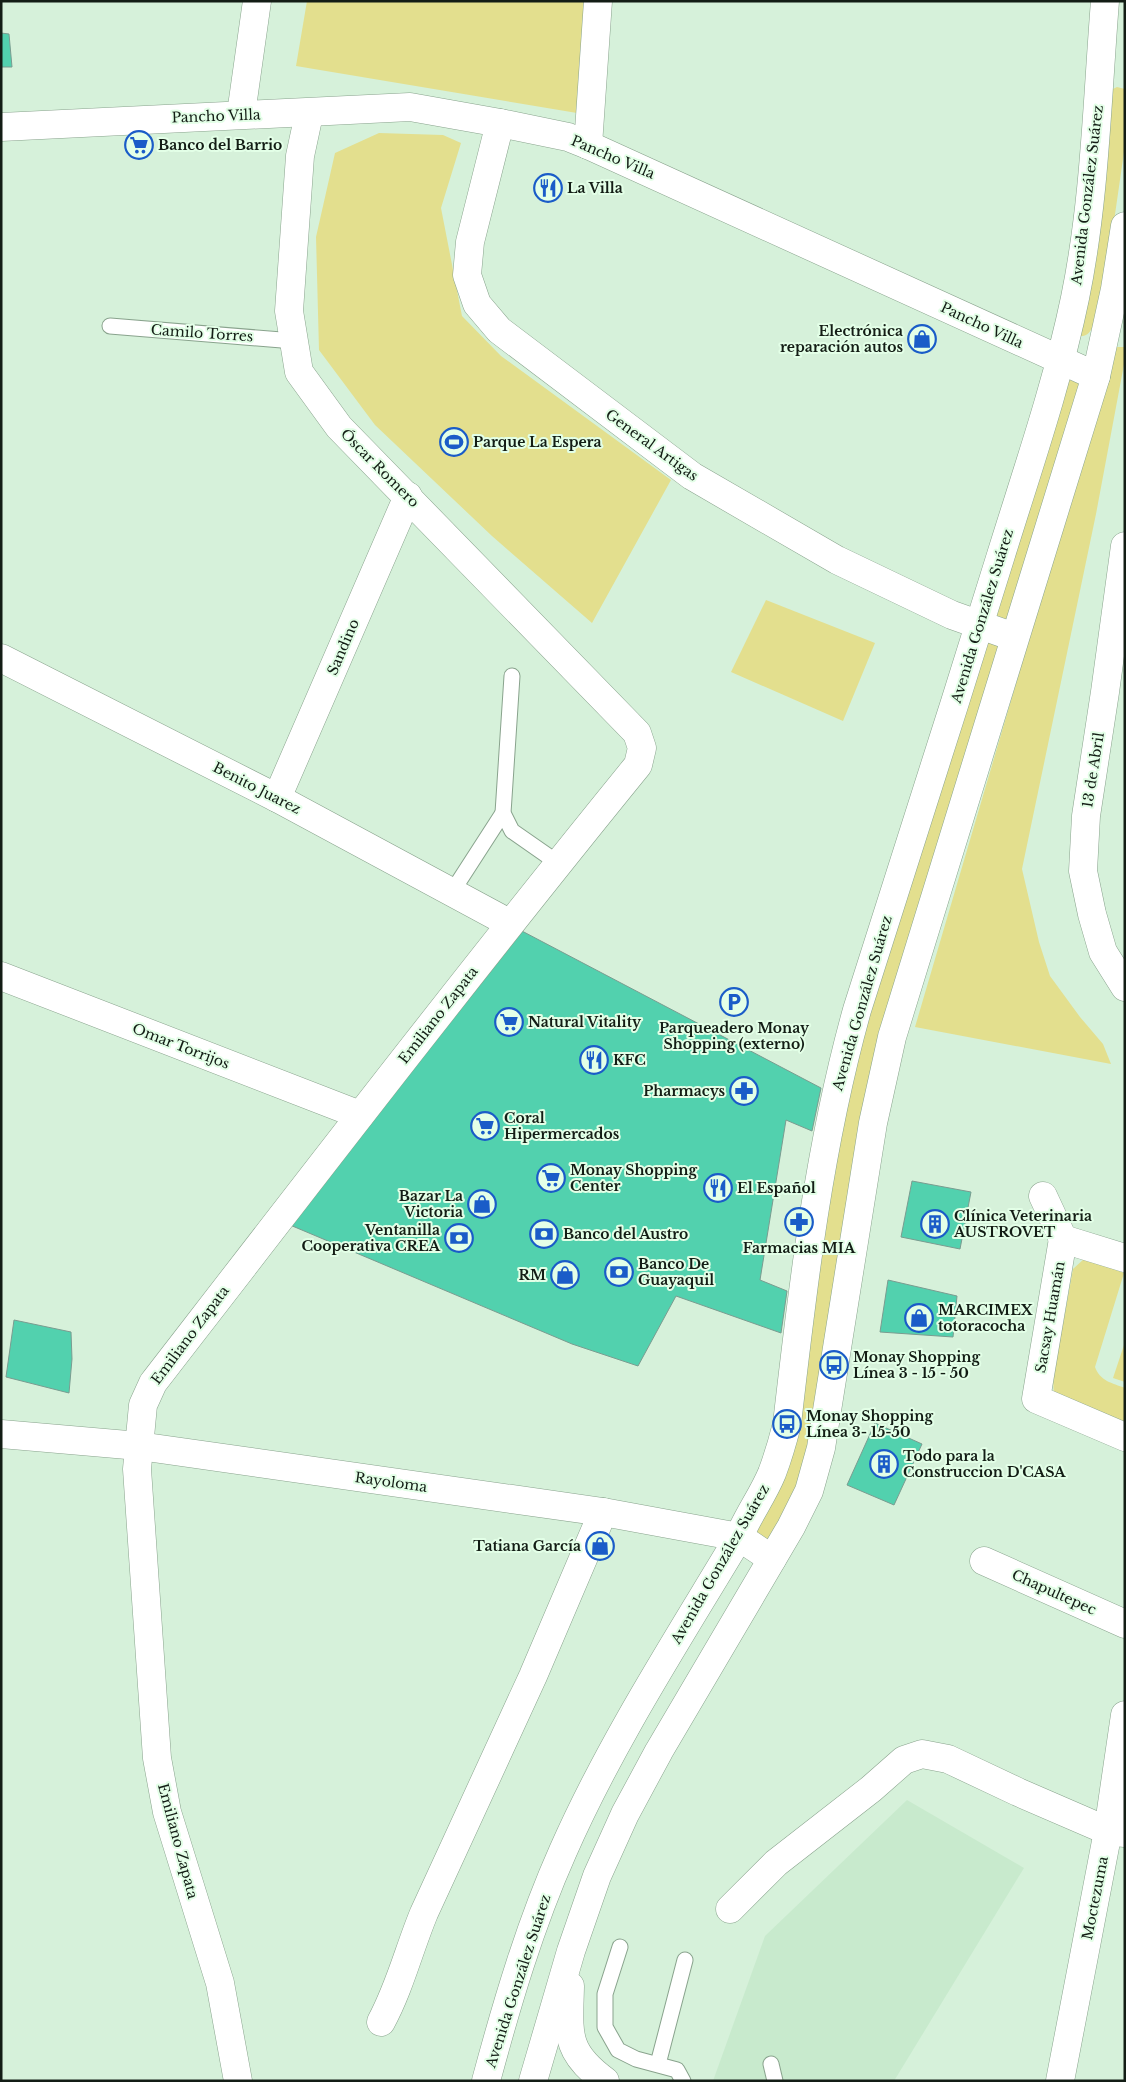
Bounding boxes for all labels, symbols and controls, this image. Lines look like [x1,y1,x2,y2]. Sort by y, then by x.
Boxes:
street label: Avenida González Suárez [1067,104,1107,287]
street label: Pancho Villa [171,105,261,127]
supermarket icon: Banco del Barrio [124,130,154,160]
street label: Pancho Villa [568,131,658,183]
place label: Banco del Barrio [158,136,282,154]
restaurant icon: La Villa [533,173,563,203]
place label: La Villa [567,179,623,197]
street label: Pancho Villa [938,298,1026,352]
street label: Camilo Torres [150,320,254,346]
place label: Electrónica reparación autos [780,322,903,356]
shop icon: Electrónica reparación autos [907,324,937,354]
street label: General Artigas [602,405,702,485]
street label: Óscar Romero [337,425,423,511]
sports icon: Parque La Espera [439,427,469,457]
place label: Parque La Espera [473,433,602,451]
street label: Avenida González Suárez [947,527,1017,706]
street label: Sandino [323,616,363,678]
street label: 13 de Abril [1078,731,1108,809]
street label: Benito Juarez [210,758,304,818]
street label: Avenida González Suárez [828,913,896,1094]
street label: Emiliano Zapata [394,963,482,1067]
parking icon: Parqueadero Monay Shopping (externo) [719,987,749,1017]
supermarket icon: Natural Vitality [494,1007,524,1037]
place label: Natural Vitality [528,1013,642,1031]
street label: Omar Torrijos [130,1019,232,1073]
place label: Parqueadero Monay Shopping (externo) [659,1019,810,1053]
restaurant icon: KFC [579,1045,609,1075]
place label: KFC [613,1051,646,1069]
pharmacy icon: Pharmacys [729,1076,759,1106]
place label: Pharmacys [643,1082,725,1100]
place label: Coral Hipermercados [504,1109,620,1143]
supermarket icon: Coral Hipermercados [470,1111,500,1141]
place label: Monay Shopping Center [570,1161,697,1195]
supermarket icon: Monay Shopping Center [536,1163,566,1193]
restaurant icon: El Español [703,1173,733,1203]
place label: El Español [737,1179,816,1197]
place label: Bazar La Victoria [399,1187,463,1221]
shop icon: Bazar La Victoria [467,1189,497,1219]
pharmacy icon: Farmacias MIA [784,1207,814,1237]
place label: Clínica Veterinaria AUSTROVET [953,1207,1092,1241]
building icon: Clínica Veterinaria AUSTROVET [920,1209,950,1239]
bank icon: Banco del Austro [529,1219,559,1249]
place label: Ventanilla Cooperativa CREA [302,1221,441,1255]
bank icon: Ventanilla Cooperativa CREA [444,1223,474,1253]
place label: Banco del Austro [563,1225,688,1243]
place label: Farmacias MIA [743,1239,856,1257]
place label: Banco De Guayaquil [638,1255,714,1289]
bank icon: Banco De Guayaquil [604,1257,634,1287]
shop icon: RM [550,1260,580,1290]
street label: Sacsay Huamán [1031,1260,1069,1374]
place label: RM [519,1266,546,1284]
street label: Emiliano Zapata [147,1282,233,1388]
place label: MARCIMEX totoracocha [938,1301,1034,1335]
shop icon: MARCIMEX totoracocha [904,1303,934,1333]
place label: Monay Shopping Línea 3 - 15 - 50 [853,1348,980,1382]
bus stop icon: Monay Shopping Línea 3 - 15 - 50 [819,1350,849,1380]
place label: Monay Shopping Línea 3- 15-50 [806,1407,933,1441]
bus stop icon: Monay Shopping Línea 3- 15-50 [772,1409,802,1439]
place label: Todo para la Construccion D'CASA [903,1447,1066,1481]
building icon: Todo para la Construccion D'CASA [869,1449,899,1479]
street label: Rayoloma [354,1468,429,1496]
street label: Avenida González Suárez [666,1481,773,1648]
shop icon: Tatiana García [585,1531,615,1561]
place label: Tatiana García [473,1537,581,1555]
street label: Chapultepec [1009,1565,1099,1619]
street label: Emiliano Zapata [154,1781,202,1901]
street label: Moctezuma [1078,1854,1112,1941]
street label: Avenida González Suárez [481,1892,555,2071]

